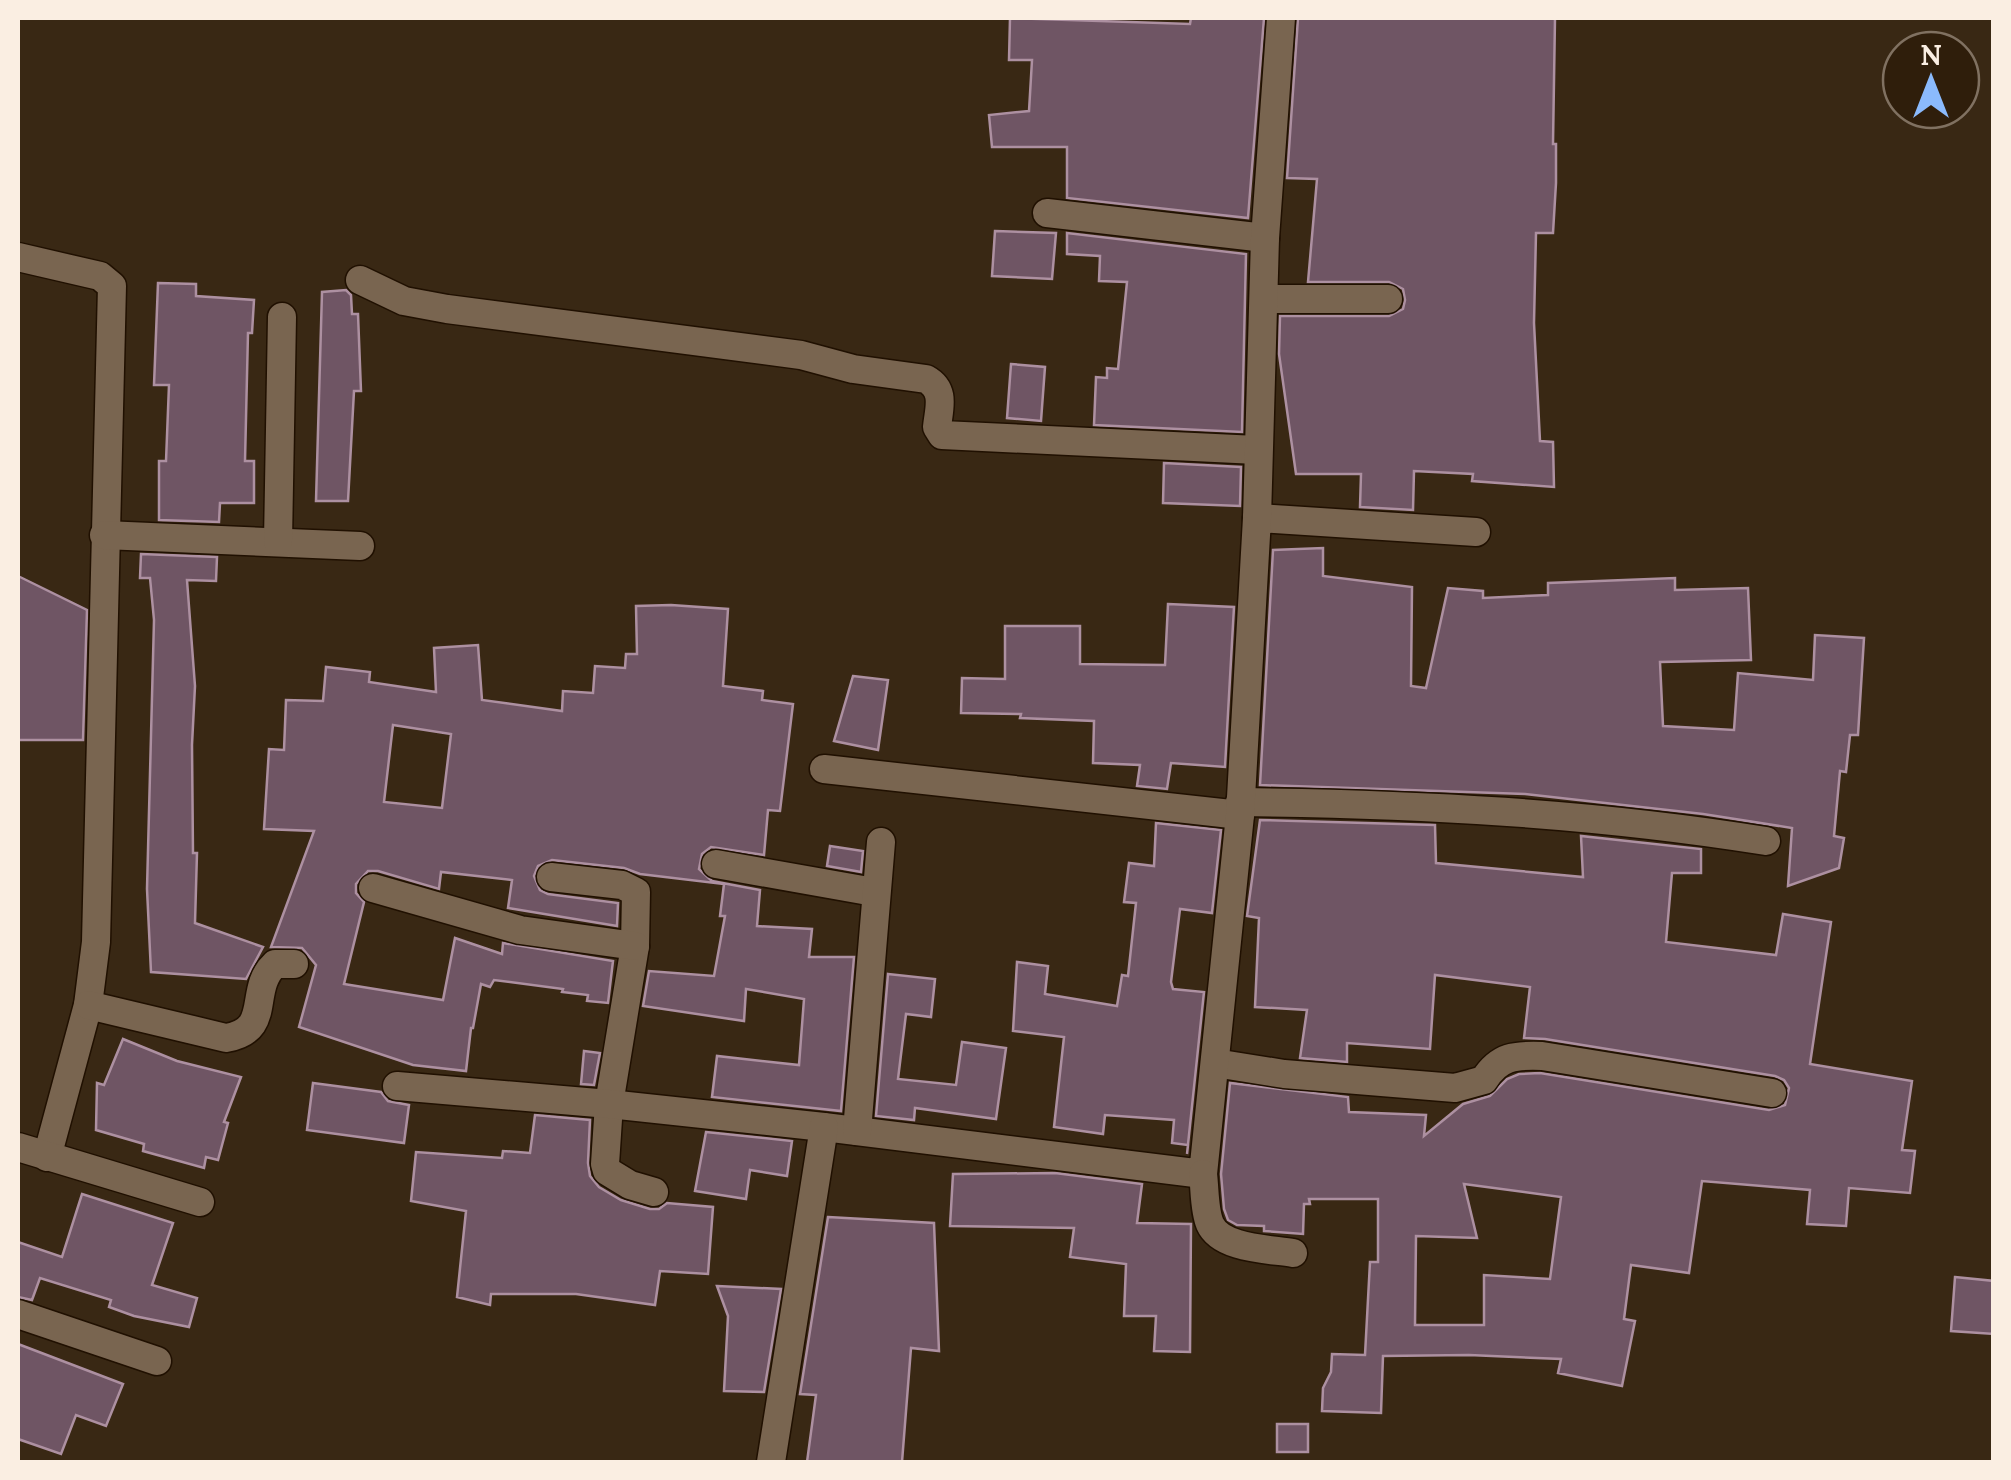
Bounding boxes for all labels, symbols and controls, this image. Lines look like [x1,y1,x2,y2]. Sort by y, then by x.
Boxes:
north arrow [1881,30,1981,130]
text: N [1920,37,1942,73]

